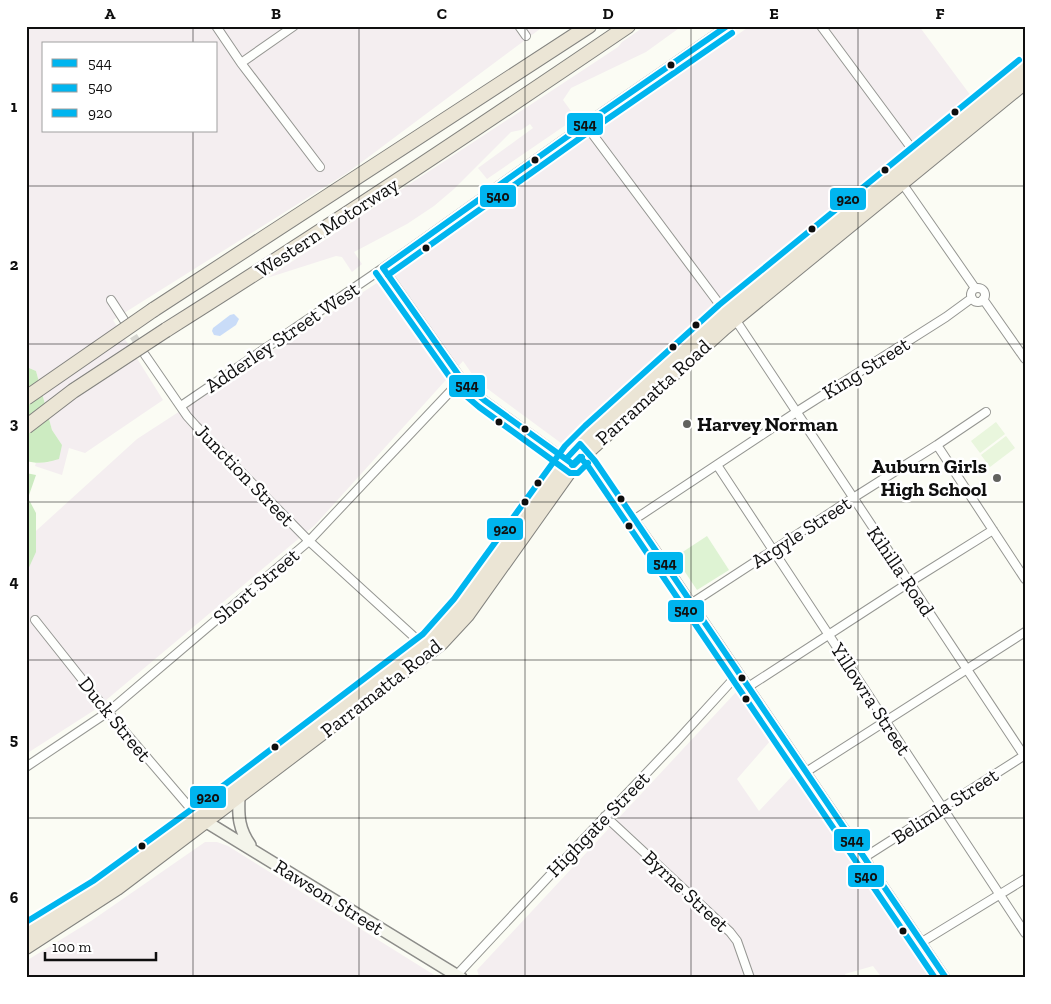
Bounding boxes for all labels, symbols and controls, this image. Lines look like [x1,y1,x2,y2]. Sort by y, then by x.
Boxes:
text: A [105,4,116,23]
text: B [271,4,281,23]
text: C [437,4,447,23]
text: D [602,4,614,23]
text: E [769,4,779,23]
text: F [935,4,945,23]
legend [42,42,218,132]
text: 544 [88,54,112,72]
unlabelled marker [666,60,676,70]
text: 540 [88,78,112,96]
text: 1 [11,97,18,116]
text: 920 [88,104,112,122]
unlabelled marker [950,107,960,117]
line badge: 544 [566,112,604,136]
text: 544 [573,116,597,133]
unlabelled marker [530,155,540,165]
unlabelled marker [880,165,890,175]
street label: Western Motorway [251,171,404,282]
line badge: 540 [479,184,517,208]
line badge: 920 [829,187,867,211]
text: 540 [486,188,510,205]
text: 920 [836,191,860,208]
unlabelled marker [807,224,817,234]
unlabelled marker [421,243,431,253]
text: 2 [10,255,19,274]
street label: Adderley Street West [200,276,364,398]
unlabelled marker [691,320,701,330]
street label: King Street [818,332,914,404]
street label: Parramatta Road [591,334,715,450]
unlabelled marker [668,342,678,352]
line badge: 544 [448,374,486,398]
text: 544 [455,377,479,394]
place label: Harvey Norman [697,412,838,436]
text: 3 [10,414,19,433]
unlabelled marker [494,417,504,427]
marker: Harvey Norman [681,418,693,430]
street label: Junction Street [190,419,300,531]
unlabelled marker [520,424,530,434]
place label: Auburn Girls High School [872,454,987,501]
marker: Auburn Girls High School [991,472,1003,484]
unlabelled marker [533,478,543,488]
street label: Argyle Street [747,491,856,573]
unlabelled marker [616,494,626,504]
unlabelled marker [520,497,530,507]
line badge: 920 [486,517,524,541]
text: 920 [493,521,517,538]
unlabelled marker [624,521,634,531]
street label: Kihilla Road [862,522,940,620]
street label: Short Street [208,543,304,629]
line badge: 544 [646,551,684,575]
text: 544 [653,555,677,572]
text: 4 [9,572,19,591]
line badge: 540 [667,599,705,623]
text: 540 [674,602,698,619]
street label: Parramatta Road [316,633,446,743]
street label: Yillowra Street [825,638,916,760]
street label: Duck Street [74,672,157,767]
unlabelled marker [737,673,747,683]
unlabelled marker [741,694,751,704]
text: 5 [10,730,18,749]
unlabelled marker [270,742,280,752]
street label: Belimla Street [887,762,1003,849]
street label: Highgate Street [542,766,655,882]
line badge: 920 [189,785,227,809]
text: 920 [196,789,220,806]
line badge: 544 [833,828,871,852]
text: 544 [840,832,864,849]
unlabelled marker [137,841,147,851]
street label: Byrne Street [638,845,734,937]
street label: Rawson Street [270,854,389,940]
line badge: 540 [847,864,885,888]
text: 540 [854,868,878,885]
text: 6 [10,888,19,907]
unlabelled marker [898,926,908,936]
scale bar [45,929,156,961]
text: 100 m [52,938,91,956]

